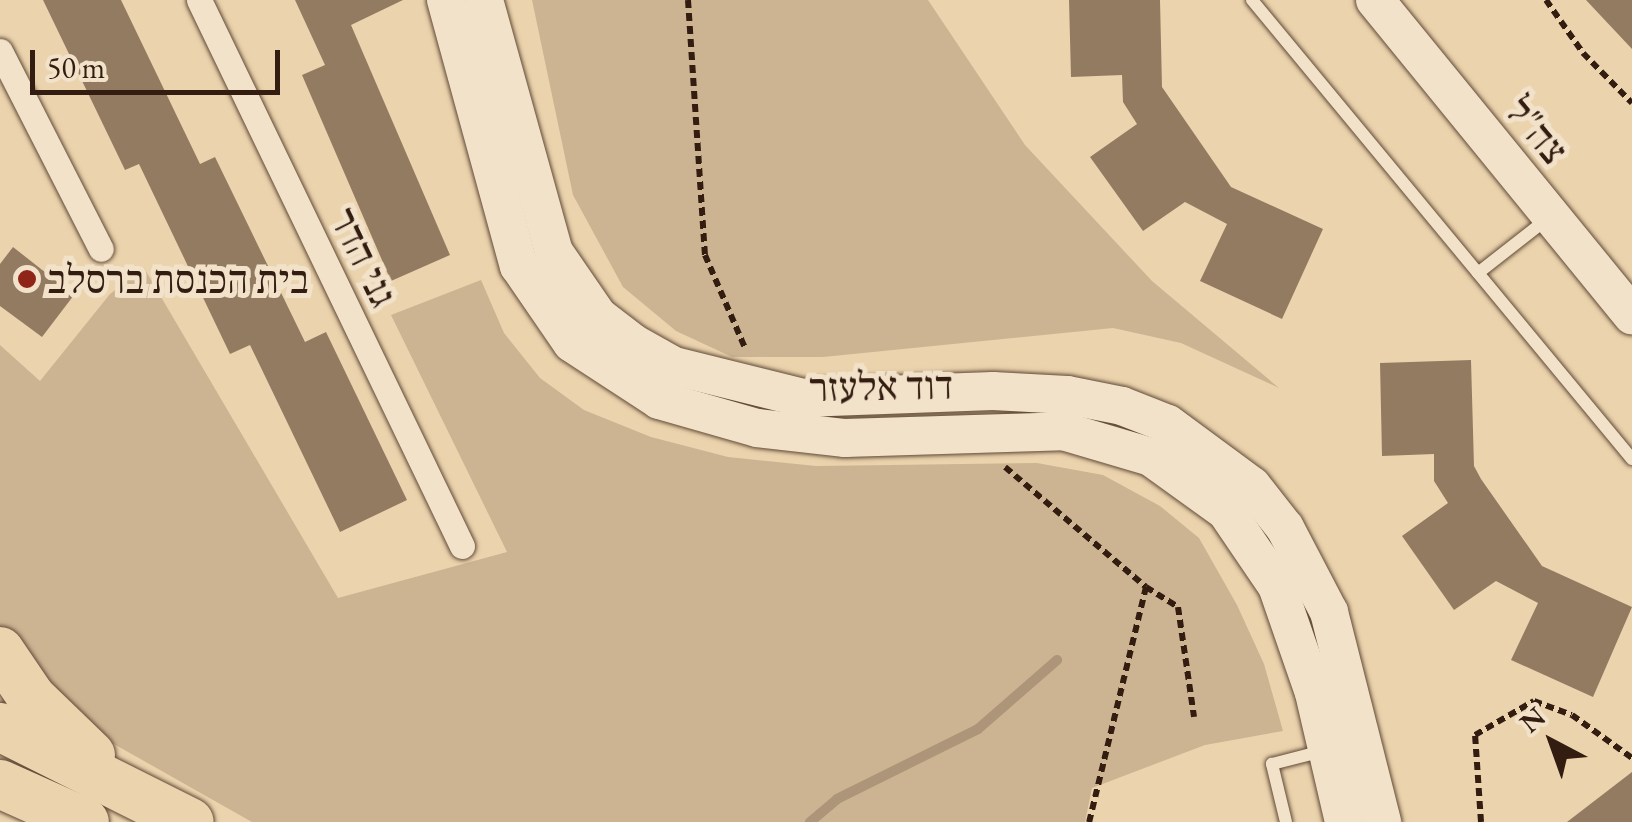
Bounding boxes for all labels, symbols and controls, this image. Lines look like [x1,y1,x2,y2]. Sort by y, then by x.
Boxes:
scale bar [35,30,285,92]
text: 50 m [47,48,105,87]
street label: צה"ל [1495,87,1579,173]
street label: גני הדר [320,200,408,314]
place label: בית הכנסת ברסלב [47,255,309,303]
marker: בית הכנסת ברסלב [16,268,38,290]
street label: דוד אלעזר [809,361,953,411]
north arrow [1502,692,1602,792]
text: N [1512,698,1553,740]

